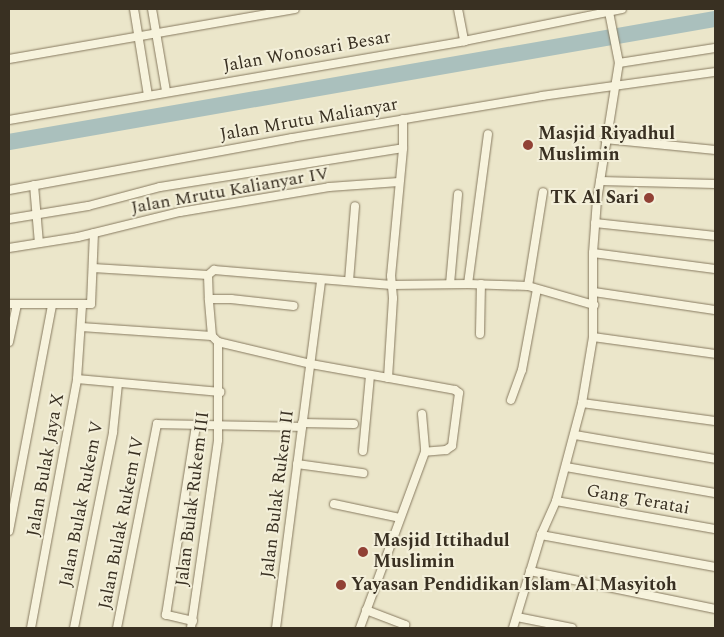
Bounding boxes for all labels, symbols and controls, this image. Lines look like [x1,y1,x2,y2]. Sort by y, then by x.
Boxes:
street label: Jalan Wonosari Besar [222,27,392,77]
street label: Jalan Mrutu Malianyar [218,94,400,146]
place label: Masjid Riyadhul Muslimin [538,124,675,166]
marker: Masjid Riyadhul Muslimin [522,139,534,151]
street label: Jalan Mrutu Kalianyar IV [129,163,331,219]
place label: TK Al Sari [550,187,639,209]
marker: TK Al Sari [643,192,655,204]
street label: Jalan Bulak Jaya X [23,392,69,538]
street label: Jalan Bulak Rukem II [257,409,299,579]
street label: Jalan Bulak Rukem III [172,410,214,588]
street label: Jalan Bulak Rukem V [55,419,109,589]
street label: Jalan Bulak Rukem IV [95,435,149,611]
street label: Gang Teratai [585,480,691,520]
place label: Masjid Ittihadul Muslimin [373,531,510,574]
marker: Masjid Ittihadul Muslimin [357,546,369,558]
place label: Yayasan Pendidikan Islam Al Masyitoh [351,574,677,596]
marker: Yayasan Pendidikan Islam Al Masyitoh [335,579,347,591]

